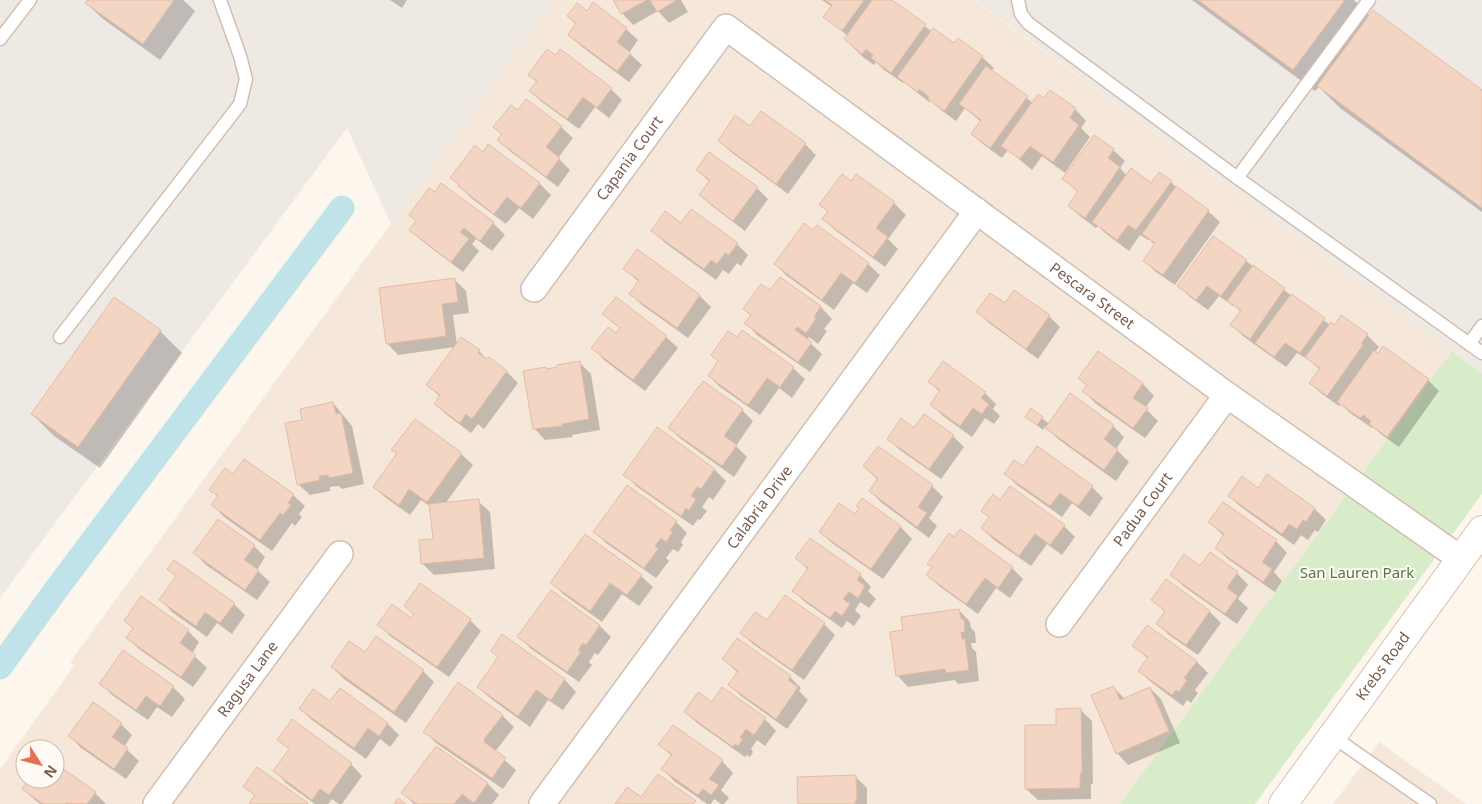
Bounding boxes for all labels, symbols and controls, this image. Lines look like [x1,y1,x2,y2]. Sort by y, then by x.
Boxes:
street label: Capania Court [591,111,667,204]
street label: Pescara Street [1046,257,1140,333]
street label: Calabria Drive [722,461,796,552]
street label: Padua Court [1108,467,1177,550]
park label: San Lauren Park [1300,562,1414,582]
street label: Krebs Road [1350,628,1414,704]
street label: Ragusa Lane [212,636,282,721]
north arrow [15,739,65,789]
text: N [40,762,62,782]

